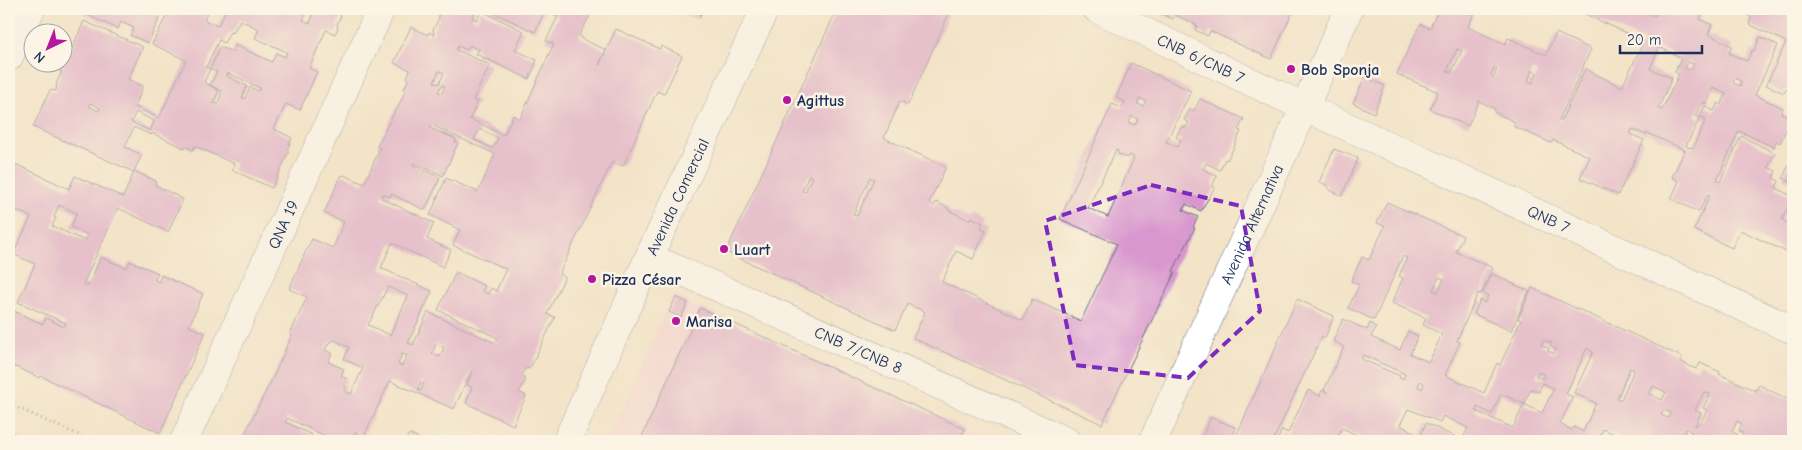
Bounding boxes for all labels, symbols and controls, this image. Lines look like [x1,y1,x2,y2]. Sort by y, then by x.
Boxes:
north arrow [22,22,72,72]
scale bar [1620,22,1702,54]
street label: CNB 6/CNB 7 [1154,31,1247,88]
text: 20 m [1627,31,1661,49]
text: N [30,48,49,66]
place label: Bob Sponja [1301,61,1379,79]
marker: Bob Sponja [1285,63,1297,75]
place label: Agittus [797,92,844,110]
marker: Agittus [781,94,793,106]
street label: Avenida Comercial [643,136,713,258]
street label: Avenida Alternativa [1217,162,1287,287]
street label: QNA 19 [265,198,303,252]
street label: QNB 7 [1524,202,1573,237]
place label: Luart [734,241,771,259]
marker: Luart [718,243,730,255]
place label: Pizza César [602,271,681,289]
marker: Pizza César [586,273,598,285]
place label: Marisa [686,313,732,331]
marker: Marisa [670,315,682,327]
street label: CNB 7/CNB 8 [811,323,905,378]

